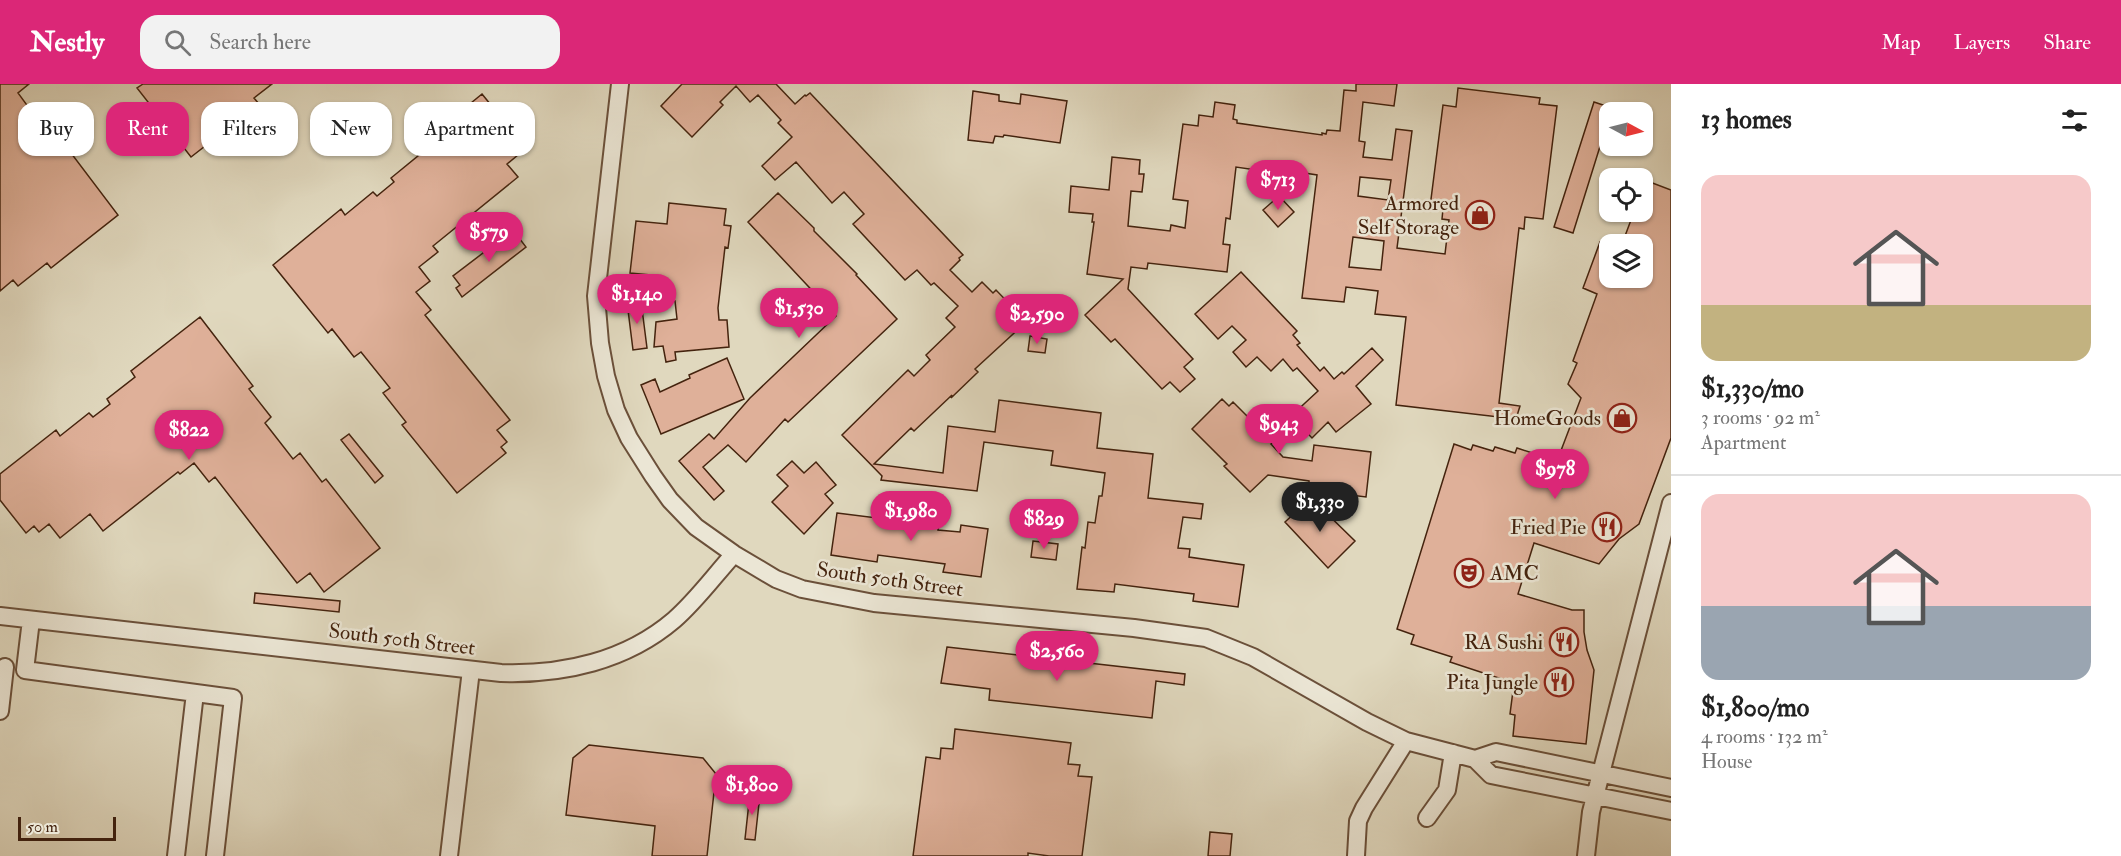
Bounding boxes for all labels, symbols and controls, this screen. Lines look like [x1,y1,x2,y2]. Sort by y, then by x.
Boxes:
search box [140,15,560,69]
text: Nestly [30,25,104,60]
icon: search [161,26,194,59]
text: Search here [209,28,311,56]
text: Map [1881,29,1921,56]
text: Layers [1954,29,2010,56]
text: Share [2043,29,2091,56]
chip: Buy [18,102,94,156]
chip: Rent [106,102,189,156]
chip: Filters [201,102,298,156]
chip: New [310,102,392,156]
chip: Apartment [404,102,535,156]
north arrow [1599,102,1653,156]
map controls [1599,102,1653,288]
text: 13 homes [1701,104,1792,136]
icon: filters [2058,104,2091,137]
pin: $713 [1242,160,1314,211]
text: $713 [1260,167,1296,192]
button: locate [1599,168,1653,222]
place label: Armored Self Storage [1358,190,1460,241]
shop icon: Armored Self Storage [1464,199,1496,231]
pin: $579 [453,212,525,263]
icon: home [1842,214,1950,322]
text: $579 [469,219,509,244]
button: layers [1599,234,1653,288]
pin: $1,140 [588,274,686,325]
text: $1,140 [611,281,663,306]
pin: $1,530 [750,288,848,339]
pin: $2,590 [988,294,1086,345]
text: $1,530 [774,295,824,320]
text: $2,590 [1009,301,1065,326]
text: $1,330/mo [1701,373,1804,405]
shop icon: HomeGoods [1606,402,1638,434]
pin: $943 [1243,404,1315,455]
place label: HomeGoods [1494,405,1601,432]
text: 3 rooms · 92 m² [1701,405,1820,430]
pin: $822 [153,410,225,461]
text: $943 [1259,411,1299,436]
text: $822 [169,417,210,442]
text: Apartment [1701,430,1786,455]
pin: $978 [1519,449,1591,500]
text: $978 [1535,456,1575,481]
pin: $1,330 [1271,482,1369,533]
text: $1,330 [1296,489,1344,514]
pin: $1,980 [862,491,960,542]
text: $1,980 [884,498,938,523]
pin: $829 [1008,499,1080,550]
text: $829 [1023,506,1065,531]
restaurant icon: Fried Pie [1591,511,1623,543]
place label: Fried Pie [1510,514,1586,541]
icon: home [1842,533,1950,641]
street label: South 50th Street [815,556,965,603]
theatre icon: AMC [1453,557,1485,589]
place label: AMC [1489,560,1539,587]
street label: South 50th Street [327,617,477,662]
restaurant icon: RA Sushi [1548,626,1580,658]
place label: RA Sushi [1464,629,1543,656]
pin: $2,560 [1008,631,1106,682]
text: $2,560 [1030,638,1084,663]
restaurant icon: Pita Jungle [1543,666,1575,698]
place label: Pita Jungle [1446,669,1538,696]
text: $1,800/mo [1701,692,1809,724]
text: 4 rooms · 132 m² [1701,724,1828,749]
text: House [1701,749,1752,774]
pin: $1,800 [703,765,801,816]
text: $1,800 [725,772,779,797]
scale bar [18,814,116,842]
text: 50 m [27,817,58,837]

